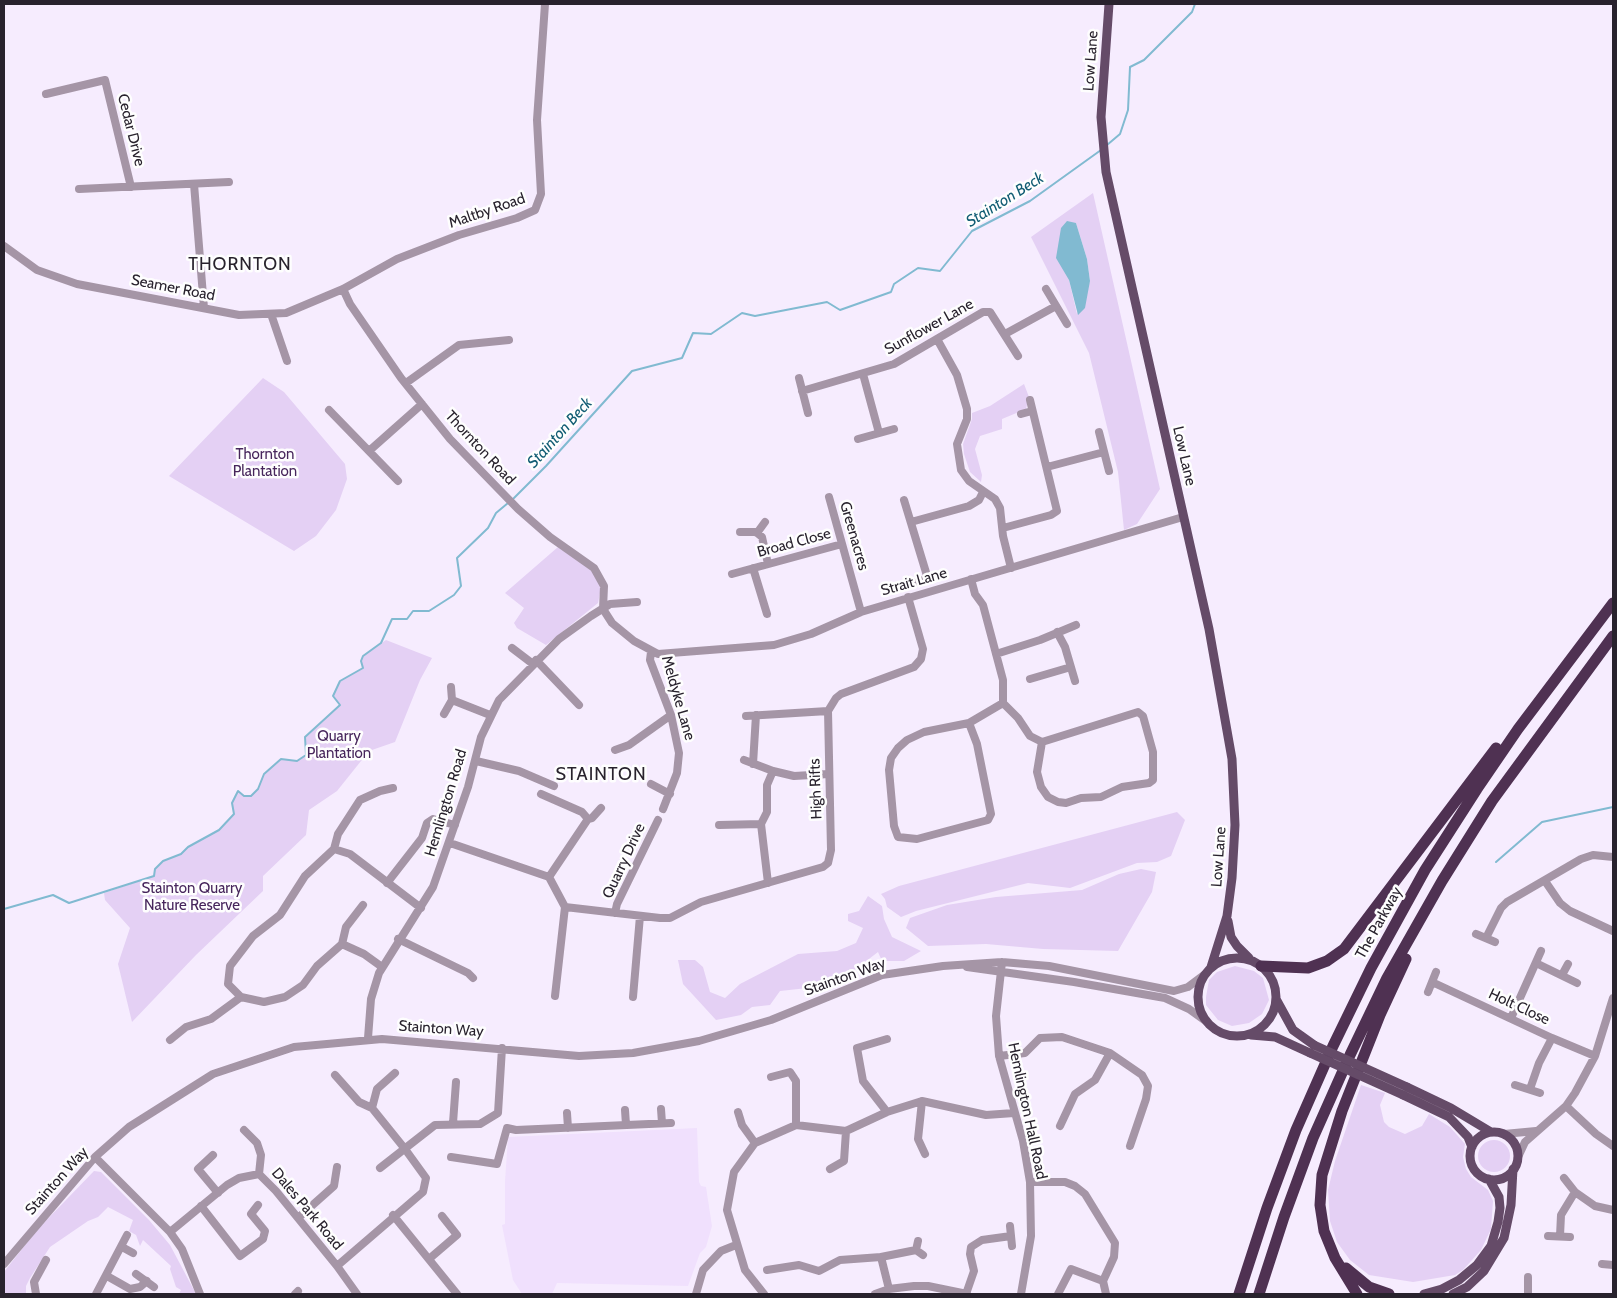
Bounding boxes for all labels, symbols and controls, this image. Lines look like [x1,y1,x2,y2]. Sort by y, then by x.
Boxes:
street label: Low Lane [1080,30,1102,92]
street label: Cedar Drive [113,92,149,168]
water label: Stainton Beck [963,169,1047,231]
street label: Maltby Road [447,190,527,232]
district label: THORNTON [187,254,293,276]
street label: Seamer Road [130,271,216,305]
street label: Sunflower Lane [881,295,977,359]
water label: Stainton Beck [523,394,597,472]
street label: Thornton Road [441,407,519,489]
street label: Low Lane [1168,424,1200,488]
park label: Thornton Plantation [233,446,297,481]
street label: Greenacres [836,500,872,572]
street label: Broad Close [755,525,833,561]
street label: Strait Lane [879,564,949,600]
street label: Meldyke Lane [657,654,699,742]
park label: Quarry Plantation [307,728,371,763]
street label: Hemlington Road [421,747,471,859]
street label: High Rifts [806,758,826,820]
district label: STAINTON [554,764,648,786]
street label: Quarry Drive [599,821,649,901]
street label: Low Lane [1208,826,1230,888]
park label: Stainton Quarry Nature Reserve [142,880,242,915]
street label: The Parkway [1352,884,1406,962]
street label: Stainton Way [802,954,888,1000]
street label: Holt Close [1486,985,1552,1029]
street label: Stainton Way [398,1017,484,1041]
street label: Hemlington Hall Road [1004,1041,1050,1181]
street label: Stainton Way [22,1143,92,1219]
street label: Dales Park Road [267,1164,347,1254]

